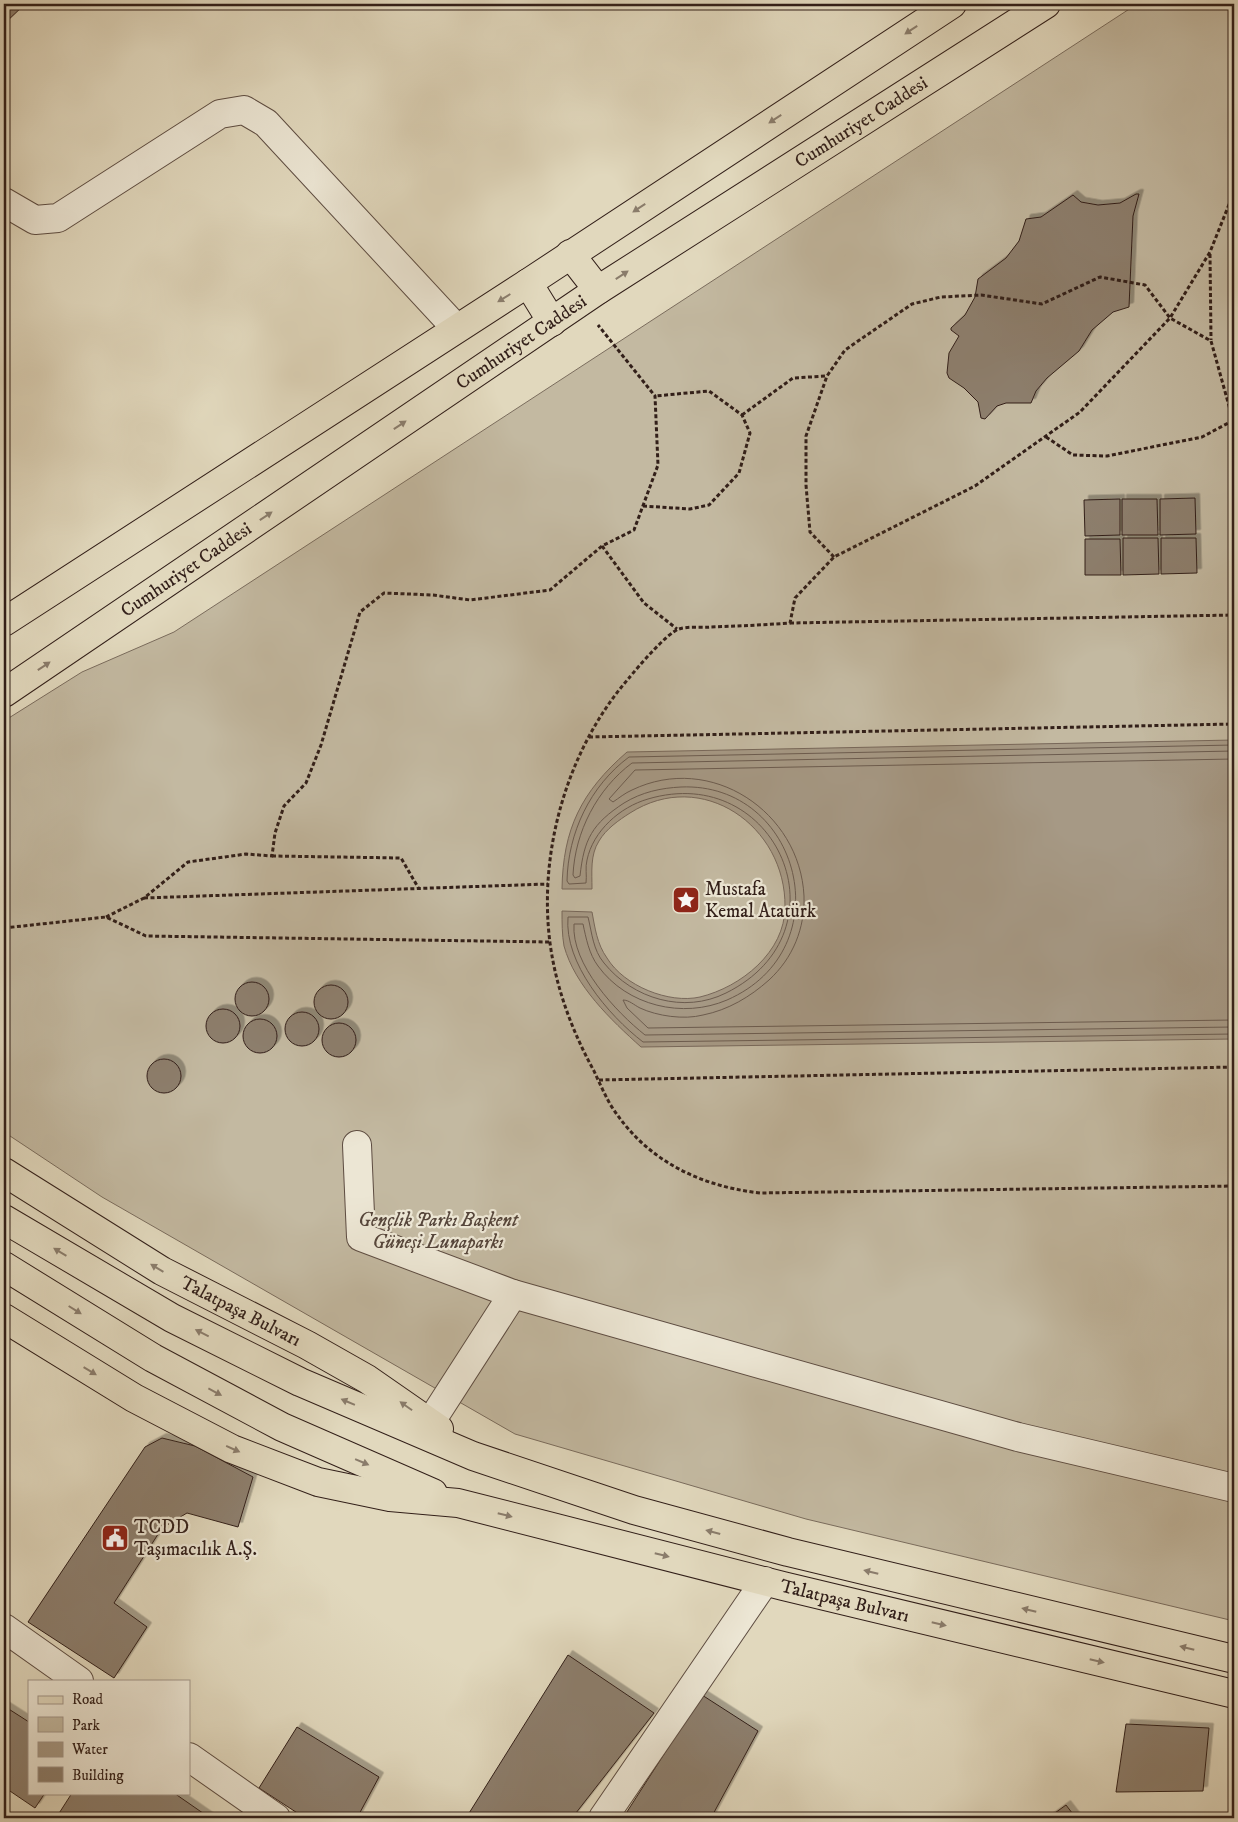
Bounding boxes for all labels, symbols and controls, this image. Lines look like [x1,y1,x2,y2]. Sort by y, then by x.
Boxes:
one-way arrow [904,26,918,35]
street label: Cumhuriyet Caddesi [790,71,932,173]
one-way arrow [768,115,782,124]
one-way arrow [632,204,646,213]
one-way arrow [615,270,628,280]
street label: Cumhuriyet Caddesi [451,290,591,395]
one-way arrow [497,293,510,303]
one-way arrow [394,420,407,430]
one-way arrow [259,511,273,521]
street label: Cumhuriyet Caddesi [116,517,256,622]
one-way arrow [37,661,51,671]
place label: Mustafa Kemal Atatürk [705,878,817,923]
place icon: Mustafa Kemal Atatürk [671,885,701,915]
park label: Gençlik Parkı Başkent Güneşi Lunaparkı [358,1209,519,1255]
one-way arrow [53,1248,68,1256]
one-way arrow [151,1263,164,1272]
street label: Talatpaşa Bulvarı [177,1271,305,1352]
one-way arrow [68,1305,81,1315]
one-way arrow [194,1328,209,1337]
one-way arrow [84,1367,97,1376]
one-way arrow [208,1388,223,1396]
one-way arrow [341,1398,355,1406]
one-way arrow [399,1401,413,1411]
one-way arrow [226,1445,240,1453]
one-way arrow [355,1458,369,1466]
one-way arrow [497,1511,512,1519]
place label: TCDD Taşımacılık A.Ş. [134,1516,257,1561]
public building icon: TCDD Taşımacılık A.Ş. [100,1523,130,1553]
one-way arrow [706,1528,721,1536]
one-way arrow [655,1551,670,1559]
one-way arrow [863,1568,878,1576]
street label: Talatpaşa Bulvarı [778,1574,912,1627]
one-way arrow [1021,1606,1036,1614]
one-way arrow [931,1620,946,1628]
one-way arrow [1179,1644,1194,1652]
one-way arrow [1090,1657,1105,1665]
legend [28,1680,190,1794]
text: Road [72,1690,104,1709]
text: Park [72,1716,101,1735]
text: Water [71,1740,108,1759]
text: Building [72,1766,124,1785]

